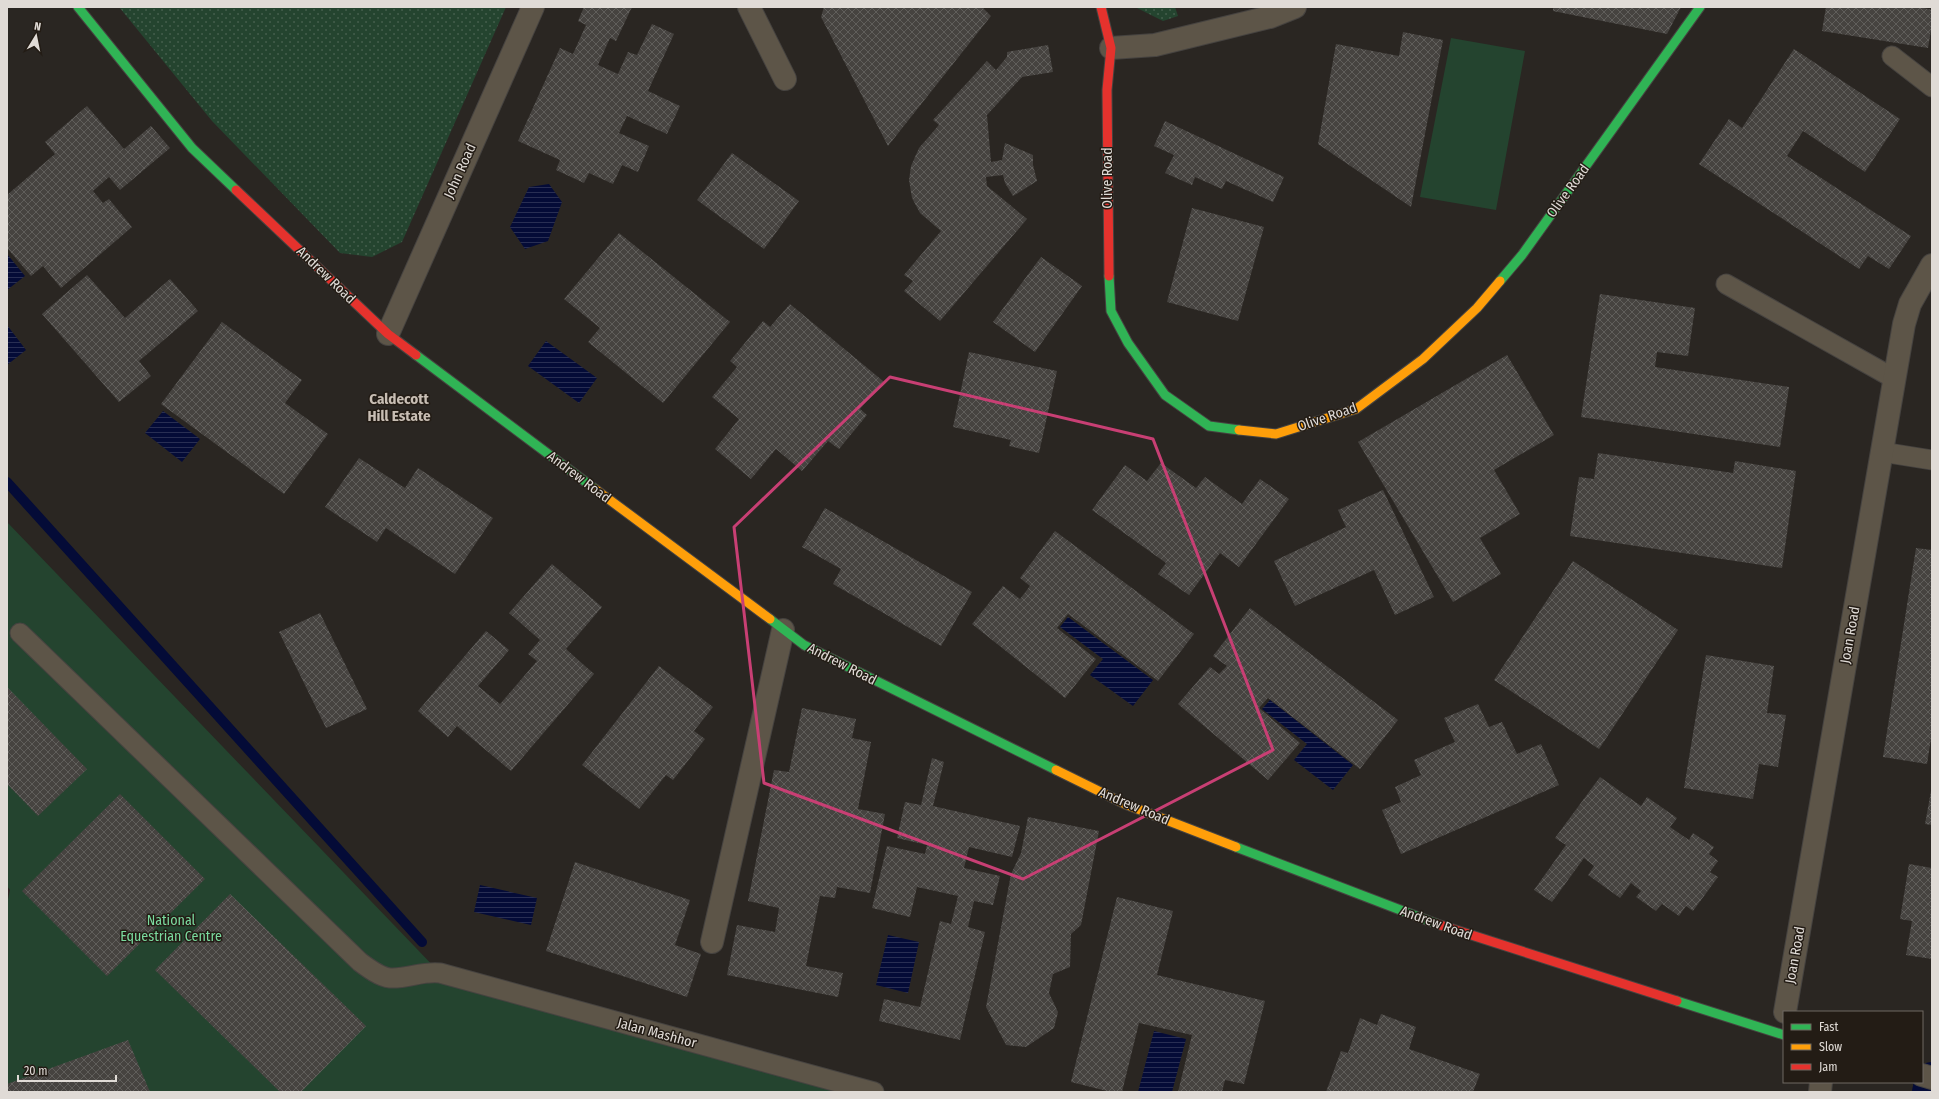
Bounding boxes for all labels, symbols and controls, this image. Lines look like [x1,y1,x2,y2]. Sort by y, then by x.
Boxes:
north arrow [16,16,56,56]
text: N [33,20,42,34]
street label: John Road [440,141,480,201]
street label: Olive Road [1099,147,1116,209]
street label: Olive Road [1543,161,1593,221]
street label: Andrew Road [293,243,359,307]
district label: Caldecott Hill Estate [367,390,431,425]
street label: Olive Road [1295,399,1359,435]
street label: Andrew Road [544,448,614,506]
street label: Joan Road [1837,605,1863,665]
street label: Andrew Road [805,639,879,689]
street label: Andrew Road [1096,783,1172,829]
street label: Andrew Road [1398,902,1474,944]
park label: National Equestrian Centre [120,912,222,945]
street label: Joan Road [1782,925,1808,985]
legend [1783,1011,1923,1083]
street label: Jalan Mashhor [615,1014,699,1052]
text: Fast [1819,1020,1838,1034]
text: Slow [1819,1040,1842,1054]
scale bar [18,1057,116,1083]
text: Jam [1819,1060,1837,1074]
text: 20 m [24,1064,48,1078]

